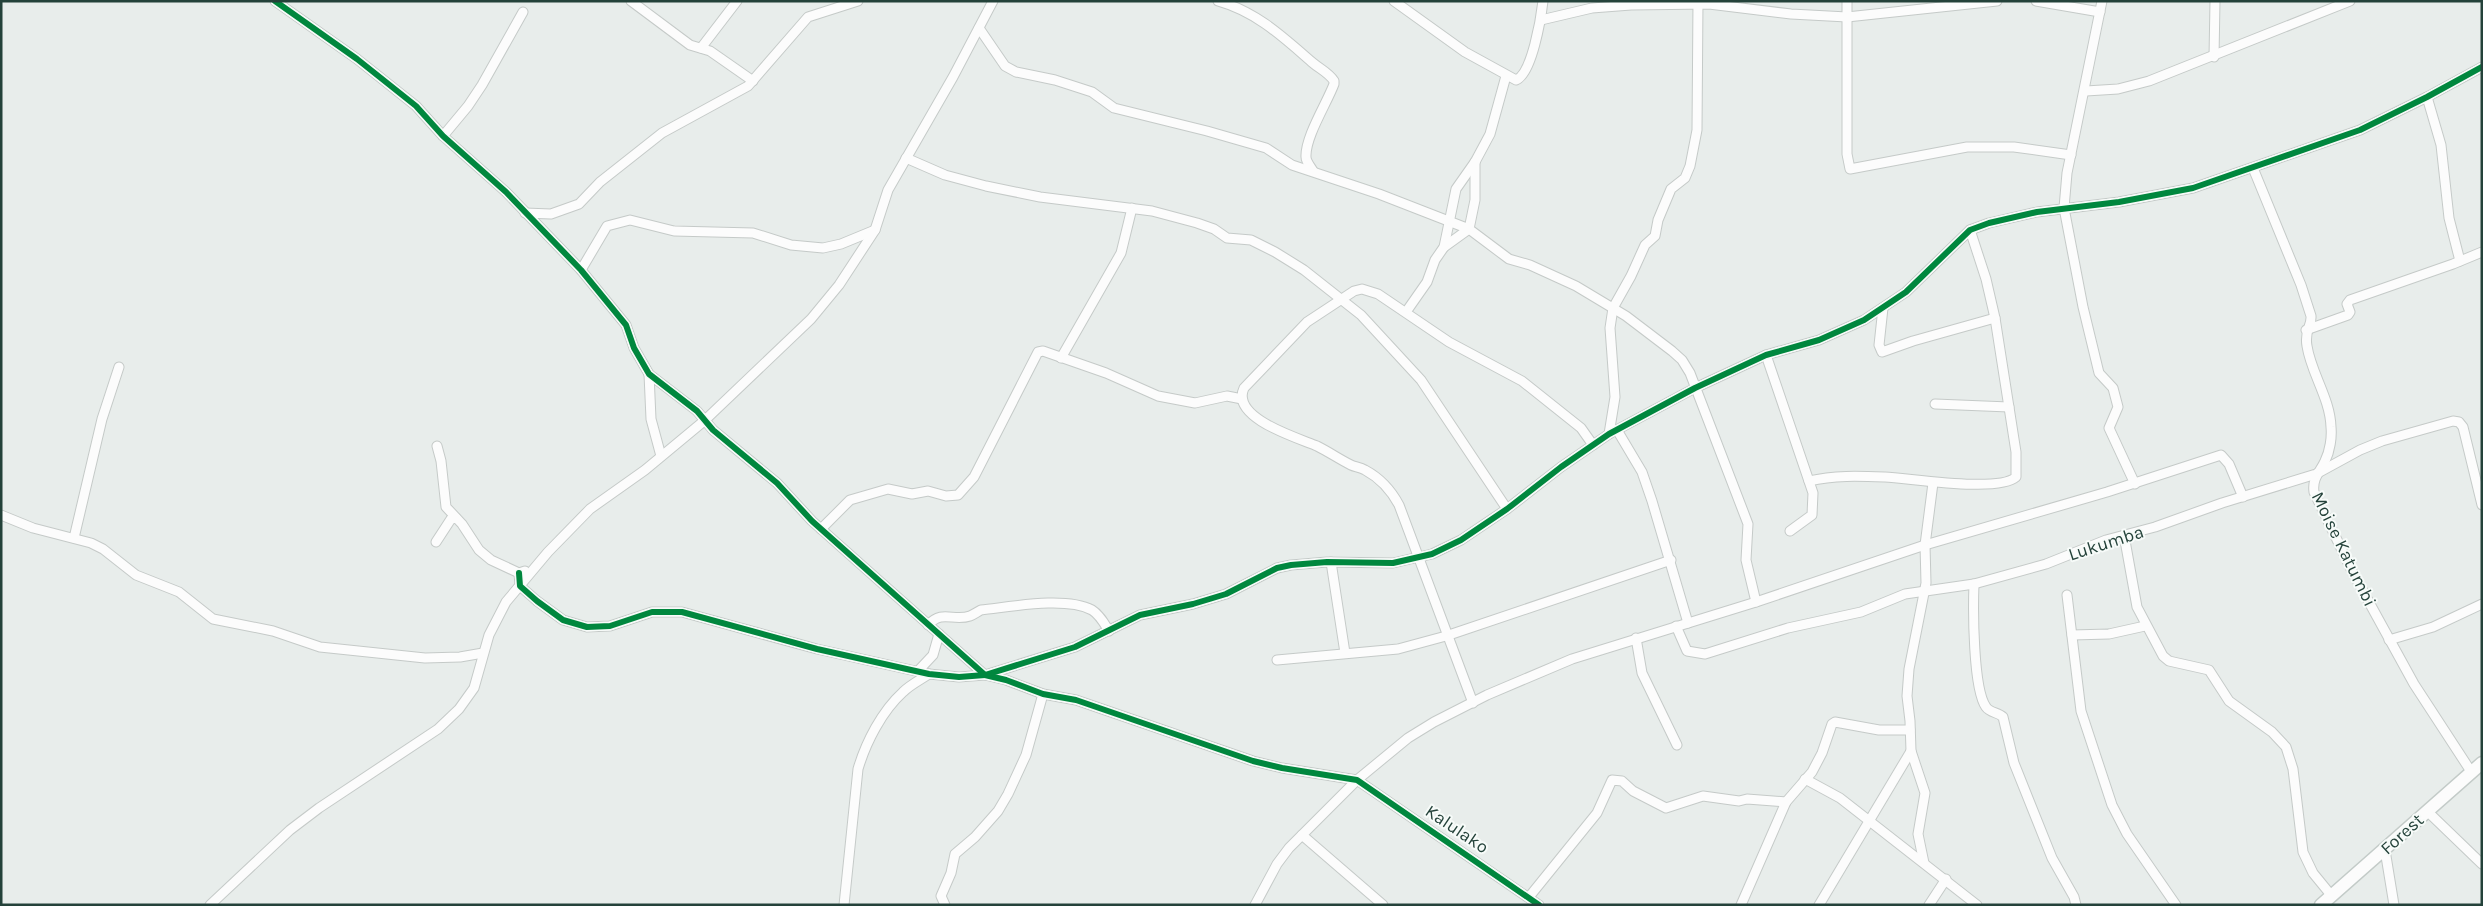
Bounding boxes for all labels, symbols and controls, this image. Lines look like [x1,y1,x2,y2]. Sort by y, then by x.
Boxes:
street label: Moise Katumbi [2307,488,2381,610]
street label: Lukumba [2066,521,2146,565]
street label: Kalulako [1421,800,1493,858]
street label: Forest [2376,809,2428,859]

